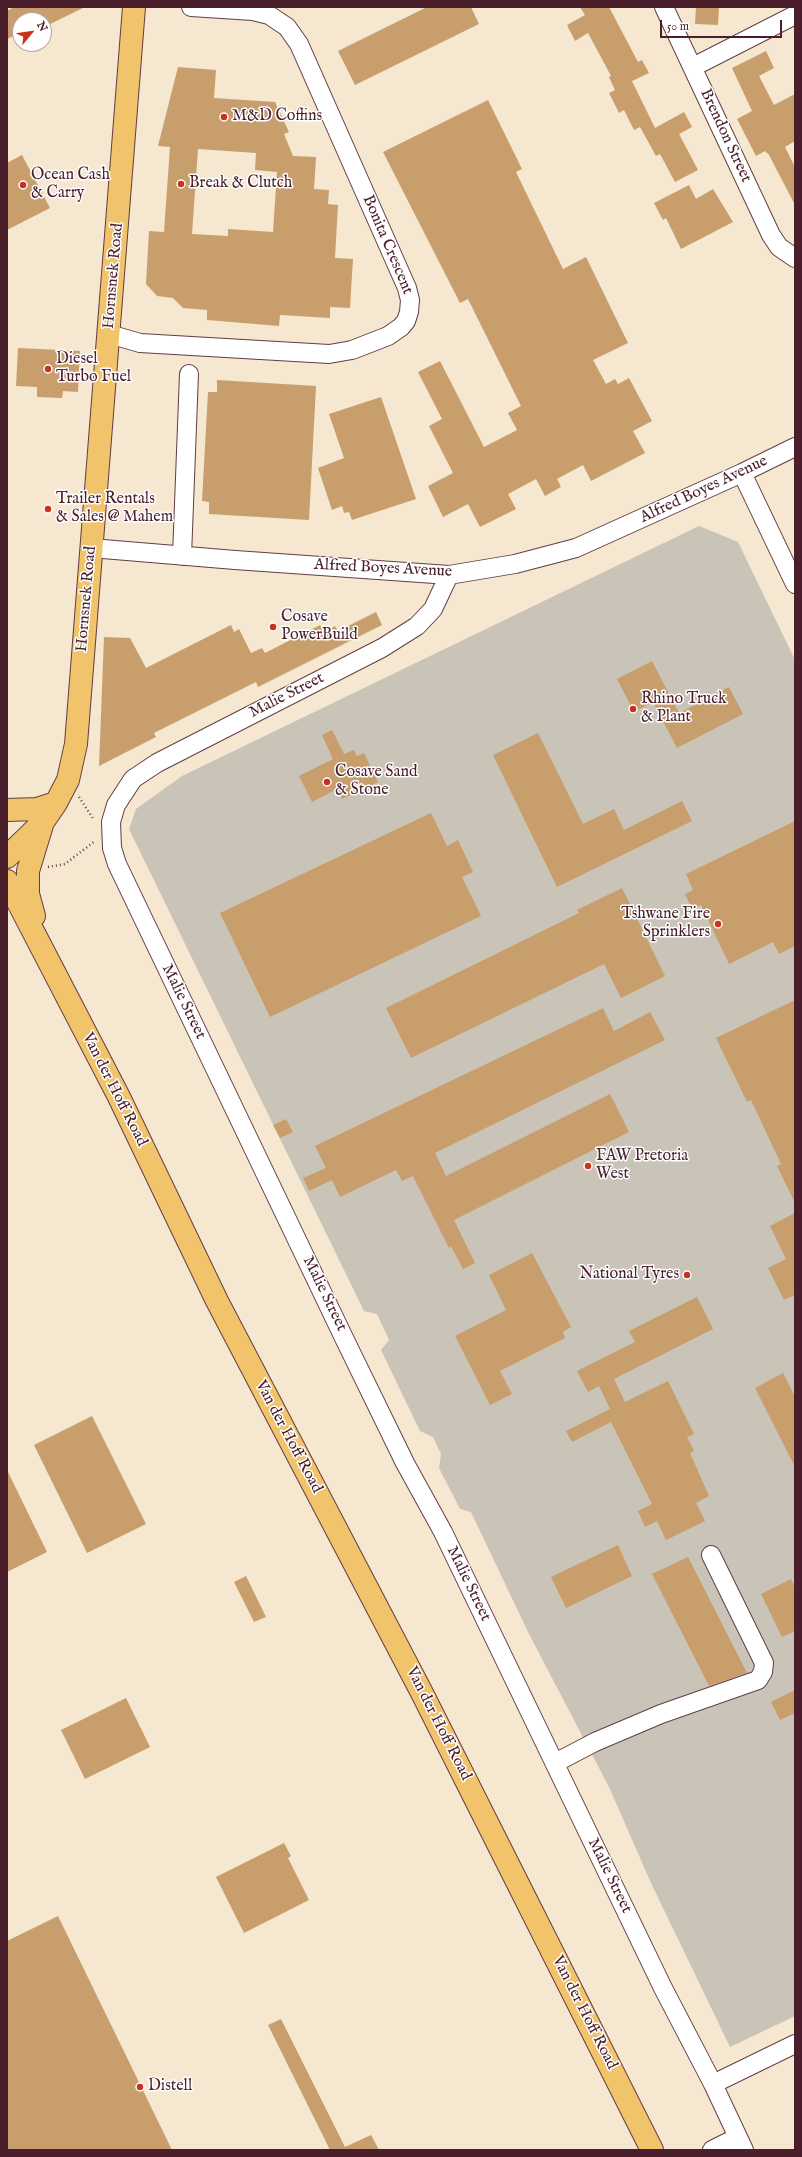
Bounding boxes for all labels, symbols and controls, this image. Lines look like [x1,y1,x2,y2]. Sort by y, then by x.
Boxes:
north arrow [12,12,52,52]
scale bar [662,12,784,38]
text: N [33,19,50,34]
text: 50 m [667,19,689,34]
street label: Brendon Street [695,86,755,186]
place label: M&D Coffins [232,107,322,127]
marker: M&D Coffins [219,112,229,122]
place label: Ocean Cash & Carry [31,166,110,204]
place label: Break & Clutch [189,174,292,194]
marker: Break & Clutch [176,179,186,189]
marker: Ocean Cash & Carry [18,180,28,190]
street label: Bonita Crescent [357,192,417,298]
street label: Hornsnek Road [100,222,128,330]
place label: Diesel Turbo Fuel [56,350,131,388]
marker: Diesel Turbo Fuel [43,364,53,374]
street label: Alfred Boyes Avenue [637,452,771,528]
place label: Trailer Rentals & Sales @ Mahem [56,490,173,528]
marker: Trailer Rentals & Sales @ Mahem [43,504,53,514]
street label: Hornsnek Road [73,545,101,653]
street label: Alfred Boyes Avenue [313,556,453,582]
place label: Cosave PowerBuild [281,608,358,646]
marker: Cosave PowerBuild [268,622,278,632]
street label: Malie Street [246,669,328,723]
place label: Rhino Truck & Plant [641,690,727,728]
marker: Rhino Truck & Plant [628,704,638,714]
place label: Cosave Sand & Stone [335,763,417,801]
marker: Cosave Sand & Stone [322,777,332,787]
place label: Tshwane Fire Sprinklers [621,905,710,943]
marker: Tshwane Fire Sprinklers [713,919,723,929]
street label: Malie Street [157,961,209,1043]
street label: Van der Hoff Road [77,1030,151,1150]
place label: FAW Pretoria West [596,1147,688,1185]
marker: FAW Pretoria West [583,1161,593,1171]
street label: Malie Street [298,1253,350,1335]
place label: National Tyres [580,1265,679,1285]
marker: National Tyres [682,1270,692,1280]
street label: Van der Hoff Road [250,1377,326,1497]
street label: Malie Street [442,1543,494,1625]
street label: Van der Hoff Road [401,1664,475,1784]
street label: Malie Street [583,1835,635,1917]
street label: Van der Hoff Road [547,1953,621,2073]
place label: Distell [148,2077,192,2097]
marker: Distell [135,2082,145,2092]

